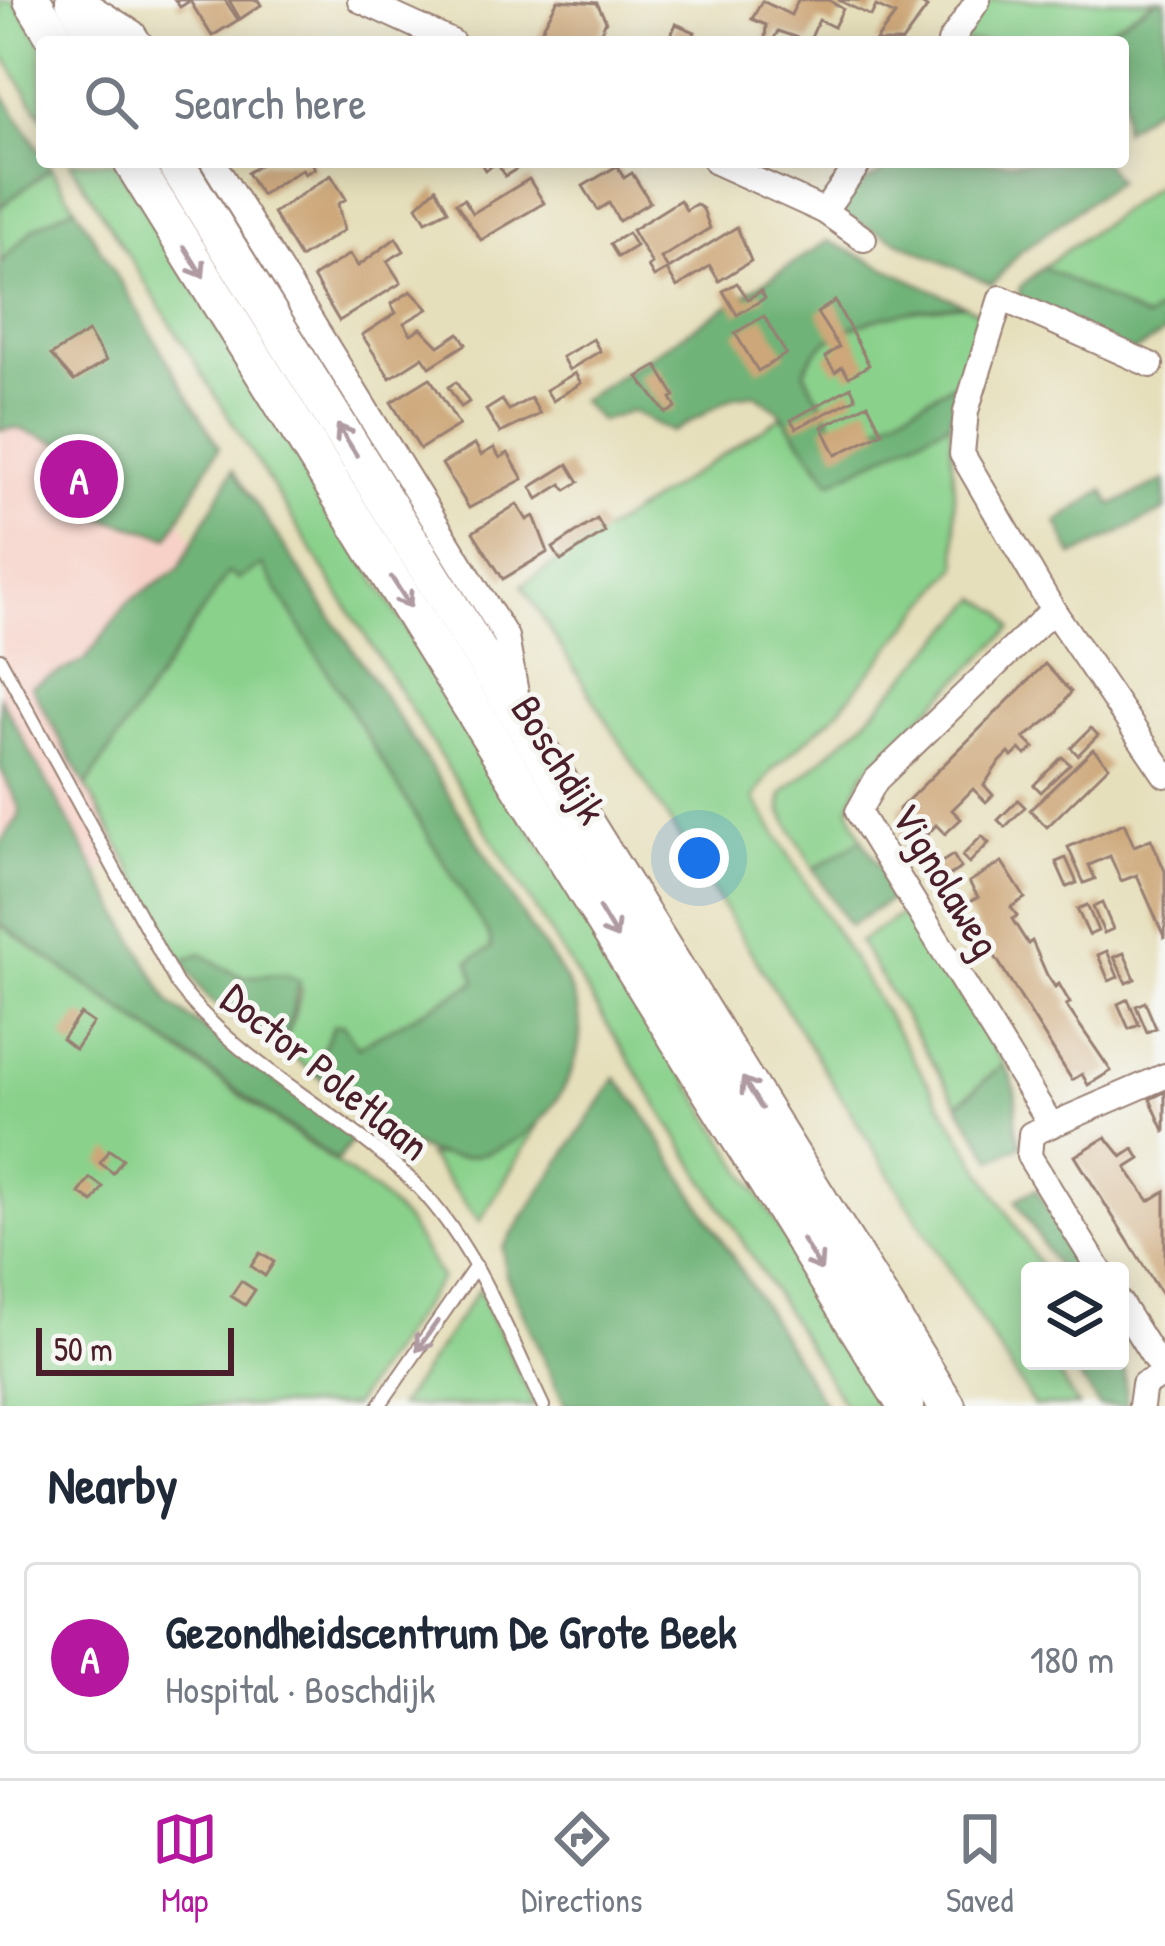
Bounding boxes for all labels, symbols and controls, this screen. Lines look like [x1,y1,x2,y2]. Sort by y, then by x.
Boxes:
search box [36,36,1129,168]
icon: search [78,69,144,135]
text: Search here [174,72,366,133]
one-way arrow [182,244,206,278]
one-way arrow [335,424,359,458]
pin: A [40,434,118,524]
one-way arrow [389,574,413,608]
street label: Boschdijk [498,684,622,834]
street label: Vignolaweg [879,792,1015,968]
your location [669,828,729,888]
one-way arrow [596,905,620,939]
street label: Doctor Poletlaan [210,969,442,1173]
one-way arrow [740,1077,764,1111]
one-way arrow [800,1237,824,1271]
map controls [1021,1262,1129,1370]
button: layers [1021,1262,1129,1370]
one-way arrow [415,1319,440,1352]
scale bar [36,1322,234,1375]
text: 50 m [54,1327,113,1371]
text: Nearby [48,1450,178,1519]
text: Gezondheidscentrum De Grote Beek [165,1601,737,1662]
text: A [80,1632,100,1685]
text: 180 m [1030,1632,1114,1685]
text: Hospital · Boschdijk [165,1662,436,1715]
tab: Map [152,1806,218,1922]
tab: Directions [521,1806,643,1922]
tab: Saved [946,1806,1013,1922]

